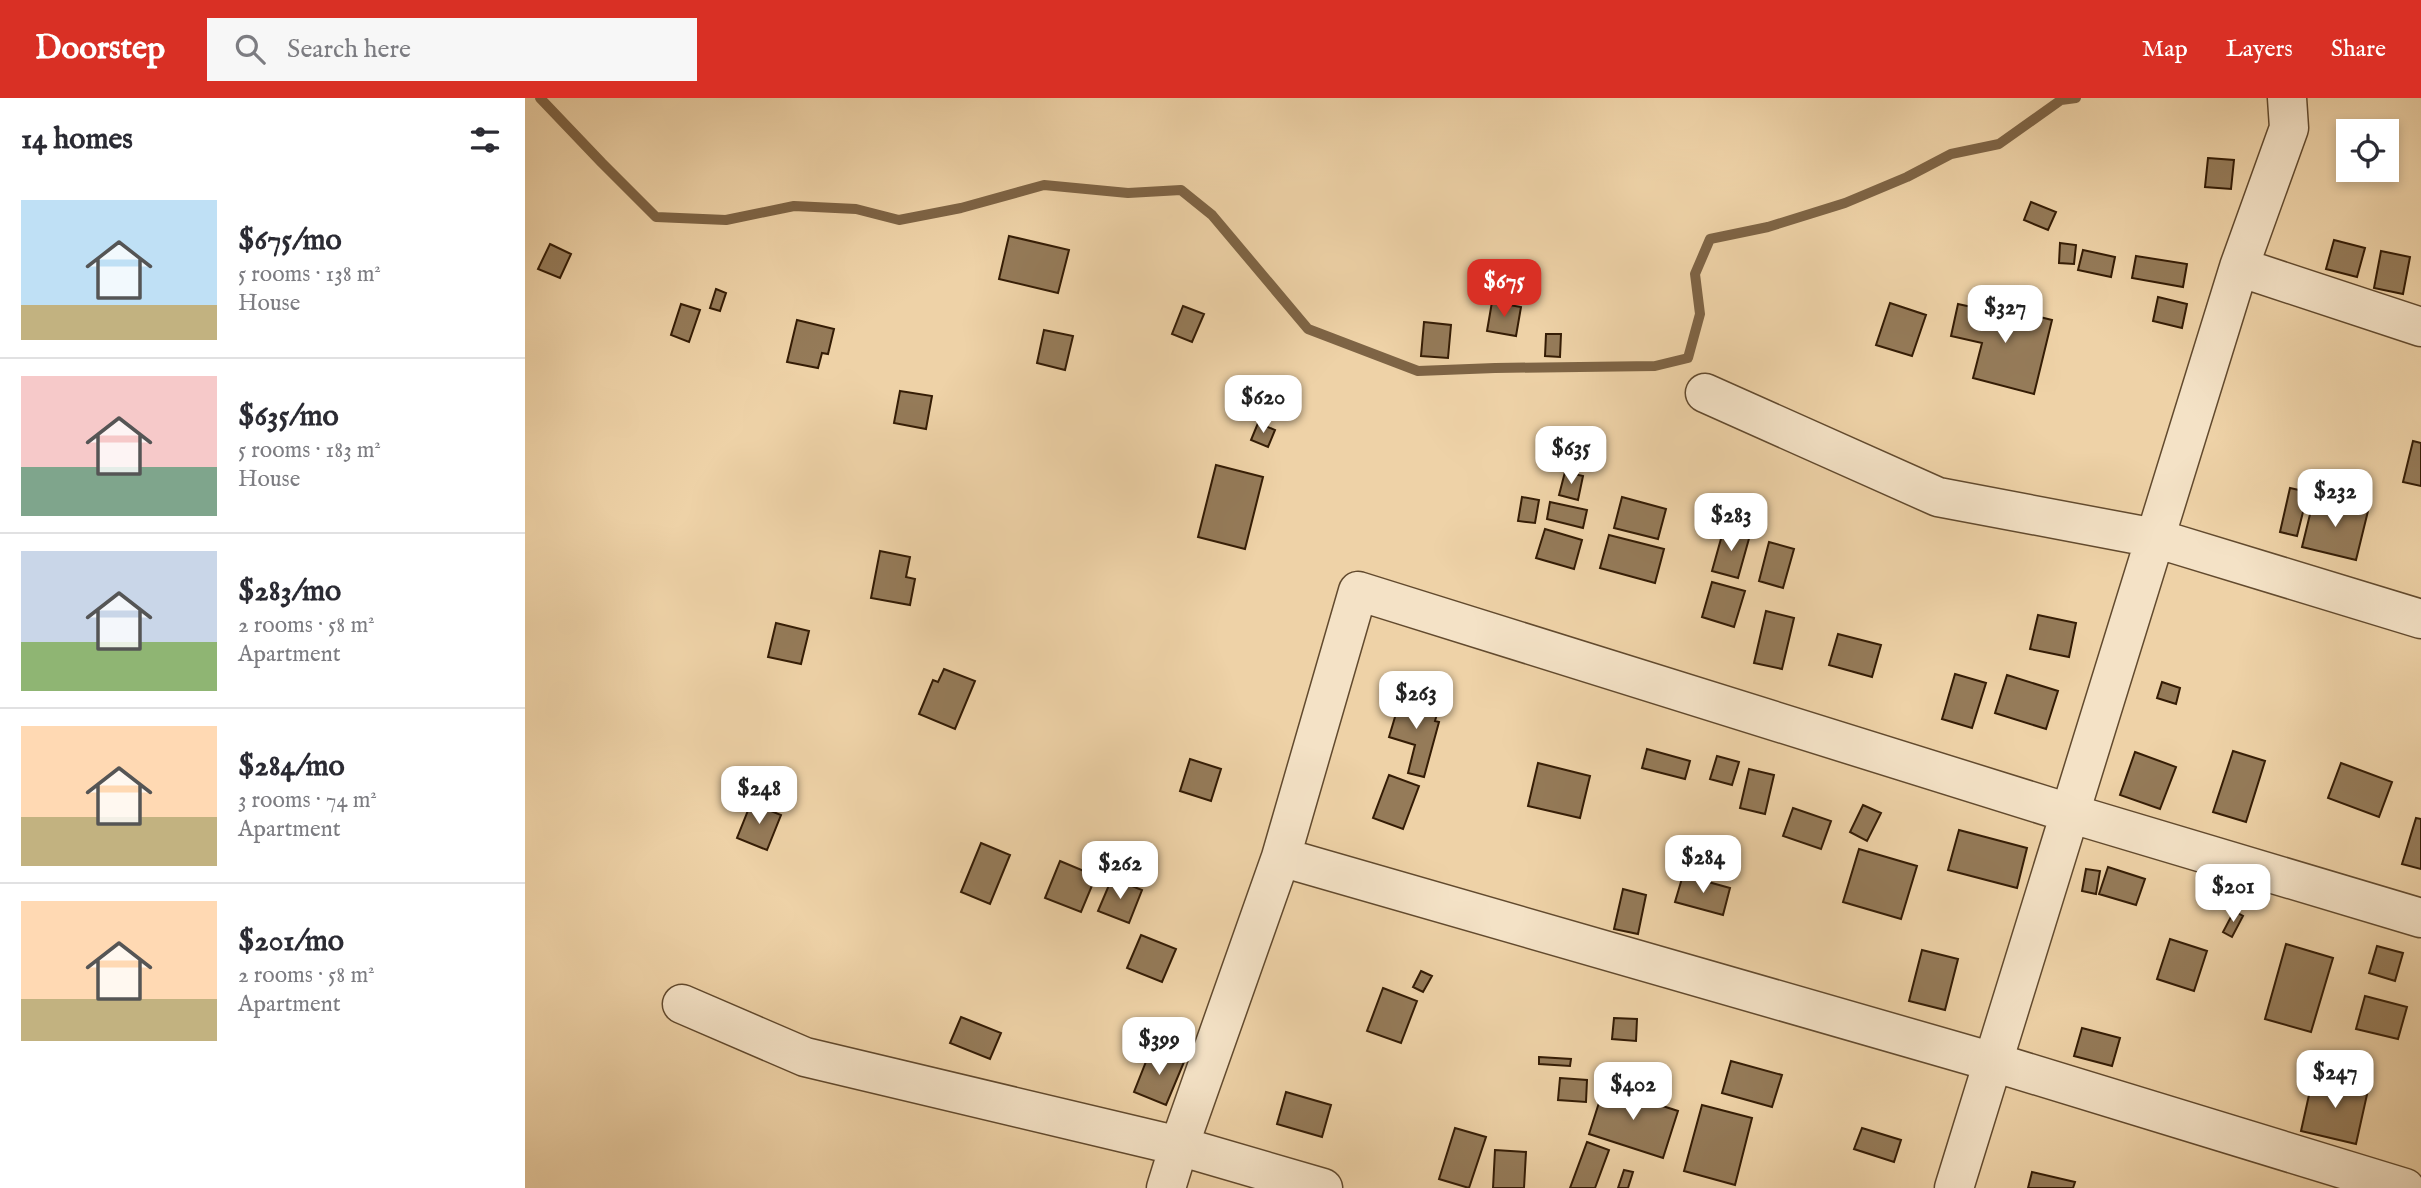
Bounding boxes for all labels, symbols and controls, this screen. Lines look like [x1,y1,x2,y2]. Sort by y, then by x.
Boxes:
search box [207,18,697,81]
text: Doorstep [35,28,165,70]
icon: search [231,30,269,68]
text: Search here [287,33,411,66]
text: Map [2142,34,2188,65]
text: Layers [2226,34,2293,65]
text: Share [2331,34,2386,65]
map controls [2336,119,2399,182]
button: locate [2336,119,2399,182]
text: 14 homes [21,121,133,159]
icon: filters [466,121,504,159]
text: $675/mo [238,222,342,260]
icon: home [77,228,161,312]
text: 5 rooms · 138 m² [238,260,381,289]
pin: $675 [1463,260,1545,319]
text: $675 [1483,267,1525,296]
pin: $327 [1964,286,2046,345]
text: House [238,289,300,318]
text: $327 [1984,293,2026,322]
pin: $620 [1222,376,1304,435]
text: $620 [1241,383,1285,412]
text: $635/mo [238,398,339,436]
icon: home [77,404,161,488]
pin: $635 [1530,426,1612,486]
text: $635 [1551,434,1591,463]
text: 5 rooms · 183 m² [238,436,381,465]
text: House [238,465,300,494]
pin: $232 [2294,470,2376,529]
text: $232 [2314,477,2356,506]
pin: $283 [1690,494,1772,553]
text: $283 [1710,501,1752,530]
text: $283/mo [238,573,341,611]
icon: home [77,579,161,663]
text: 2 rooms · 58 m² [238,611,375,640]
text: Apartment [238,640,341,669]
pin: $263 [1375,672,1457,731]
text: $263 [1395,679,1437,708]
text: $284/mo [238,748,345,786]
icon: home [77,754,161,838]
pin: $248 [718,766,800,826]
text: $248 [737,774,781,803]
text: 3 rooms · 74 m² [238,786,377,815]
text: Apartment [238,815,341,844]
pin: $284 [1662,836,1744,895]
pin: $262 [1079,842,1161,901]
text: $284 [1681,843,1725,872]
text: $262 [1098,849,1142,878]
pin: $201 [2192,864,2274,924]
text: $201 [2211,872,2255,901]
text: $201/mo [238,923,344,961]
icon: home [77,929,161,1013]
text: 2 rooms · 58 m² [238,961,375,990]
text: Apartment [238,990,341,1019]
pin: $399 [1118,1018,1200,1077]
text: $399 [1138,1025,1180,1054]
pin: $247 [2294,1051,2376,1110]
text: $247 [2313,1058,2357,1087]
pin: $402 [1592,1062,1674,1122]
text: $402 [1610,1070,1656,1099]

